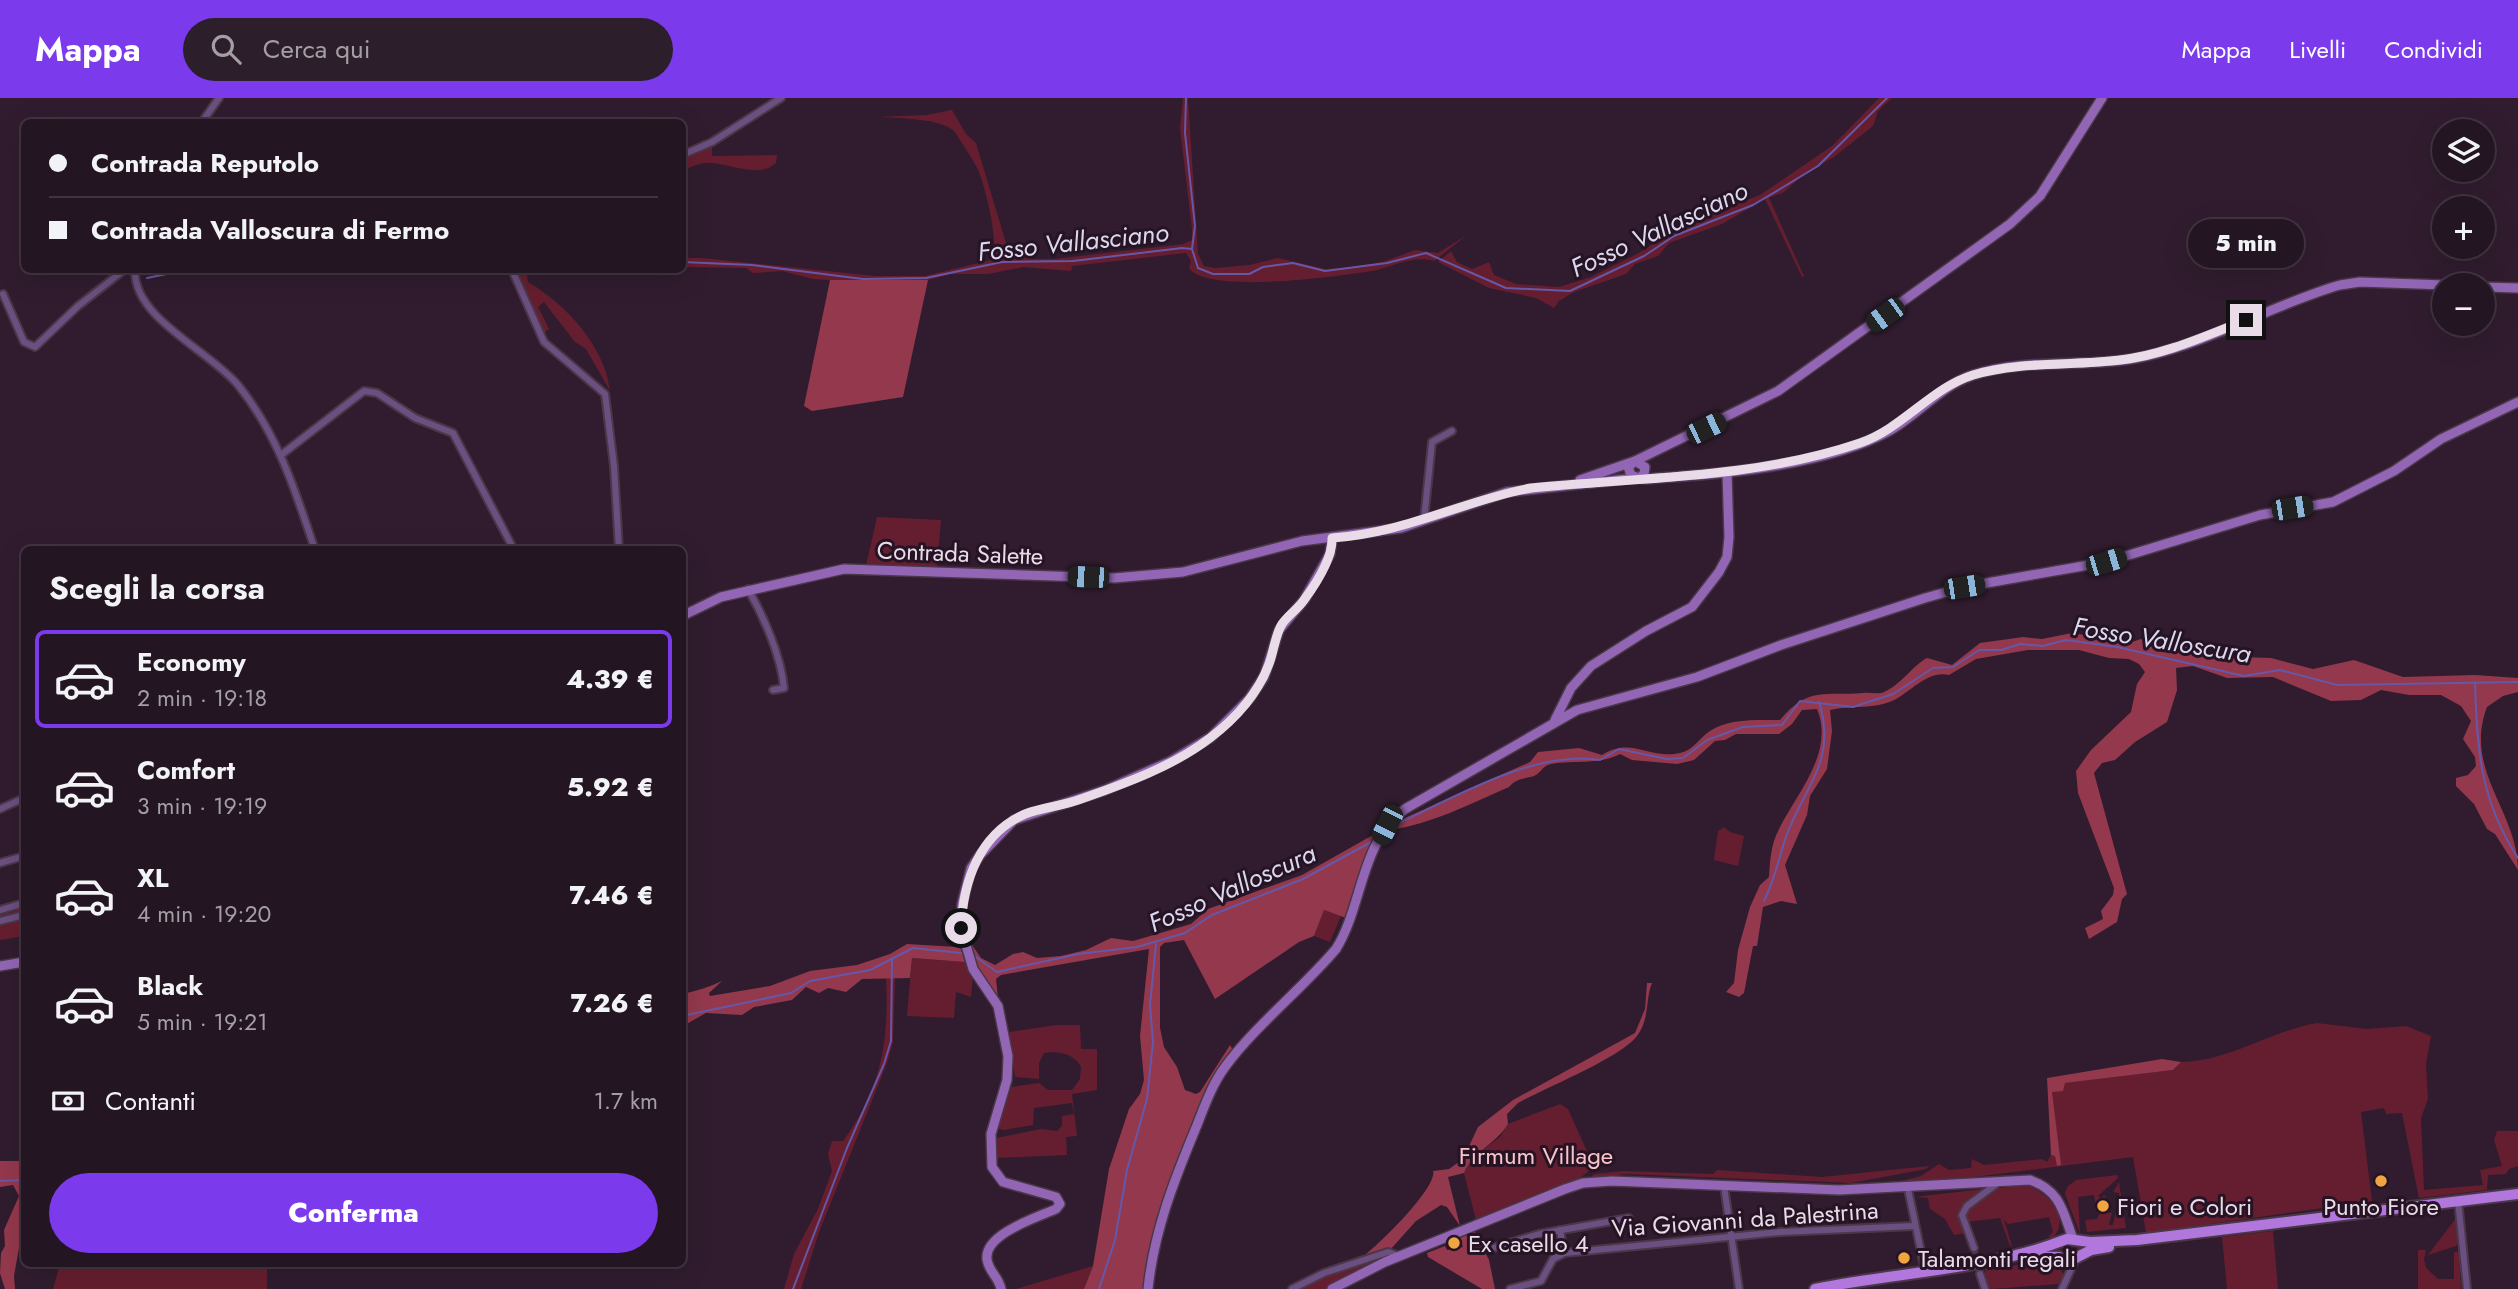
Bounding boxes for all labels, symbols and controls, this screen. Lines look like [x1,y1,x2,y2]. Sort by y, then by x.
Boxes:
search box [183,18,673,81]
text: Mappa [35,26,141,73]
icon: search [207,30,245,68]
text: Cerca qui [263,30,370,68]
text: Mappa [2181,32,2251,67]
text: Livelli [2289,32,2346,67]
text: Condividi [2384,32,2483,67]
map controls [2432,119,2495,336]
button: layers [2432,119,2495,182]
text: Contrada Reputolo [91,144,319,182]
water label: Fosso Vallasciano [1564,171,1754,287]
button: + [2432,196,2495,259]
text: Contrada Valloscura di Fermo [91,211,449,249]
water label: Fosso Vallasciano [975,213,1171,271]
callout: 5 min [2188,218,2304,268]
text: 5 min [2215,226,2277,260]
button: − [2432,273,2495,336]
car [1862,294,1909,336]
route end [2230,304,2262,336]
car [1683,409,1730,447]
car [2270,494,2315,522]
street label: Contrada Salette [876,533,1044,573]
car [2083,546,2130,578]
text: Scegli la corsa [49,565,265,611]
car [1067,566,1110,588]
car [1942,573,1987,601]
water label: Fosso Valloscura [2070,607,2254,673]
text: Economy [137,643,246,681]
icon: car [53,648,116,711]
text: 4.39 € [566,660,654,698]
text: 2 min · 19:18 [137,681,267,715]
text: Comfort [137,751,235,789]
icon: car [53,756,116,819]
text: 5.92 € [567,768,654,806]
text: 3 min · 19:19 [137,789,267,823]
car [1369,802,1406,848]
water label: Fosso Valloscura [1142,834,1322,942]
text: XL [137,859,169,897]
icon: car [53,864,116,927]
text: 7.46 € [569,876,654,914]
text: 4 min · 19:20 [137,897,271,931]
route start [945,912,977,944]
text: Black [137,967,203,1005]
icon: car [53,972,116,1035]
text: 7.26 € [571,984,654,1022]
text: 5 min · 19:21 [137,1005,268,1039]
icon: cash [49,1082,87,1120]
text: Contanti [105,1082,196,1120]
text: 1.7 km [594,1084,658,1118]
park label: Firmum Village [1459,1138,1613,1173]
button: Conferma [49,1173,658,1253]
marker: Punto Fiore [2373,1173,2389,1189]
place label: Fiori e Colori [2117,1189,2252,1224]
place label: Punto Fiore [2323,1189,2439,1224]
street label: Via Giovanni da Palestrina [1610,1192,1880,1246]
marker: Fiori e Colori [2095,1198,2111,1214]
place label: Ex casello 4 [1468,1226,1589,1261]
marker: Ex casello 4 [1446,1235,1462,1251]
place label: Talamonti regali [1918,1241,2076,1276]
marker: Talamonti regali [1896,1250,1912,1266]

